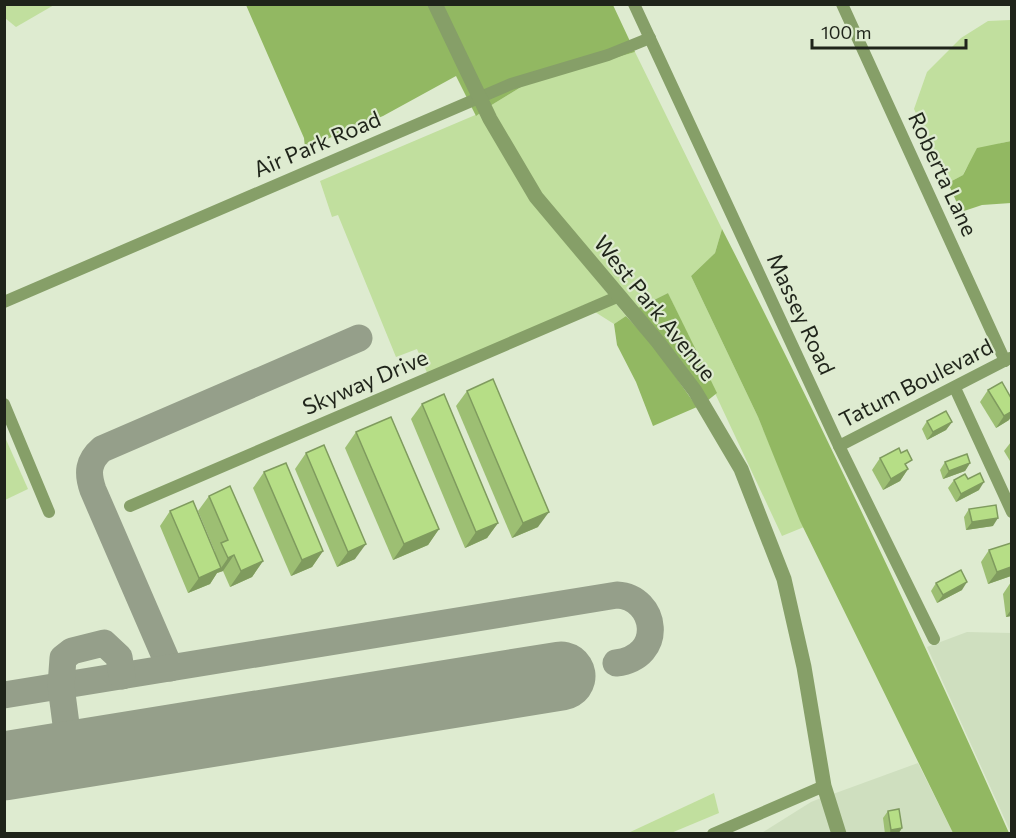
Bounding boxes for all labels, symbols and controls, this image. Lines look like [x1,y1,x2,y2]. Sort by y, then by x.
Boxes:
scale bar [812,12,966,50]
text: 100 m [821,21,871,43]
street label: Air Park Road [249,105,384,182]
street label: Roberta Lane [903,108,984,240]
street label: West Park Avenue [588,230,722,386]
street label: Massey Road [762,249,841,379]
street label: Tatum Boulevard [835,332,997,433]
street label: Skyway Drive [298,343,432,420]

